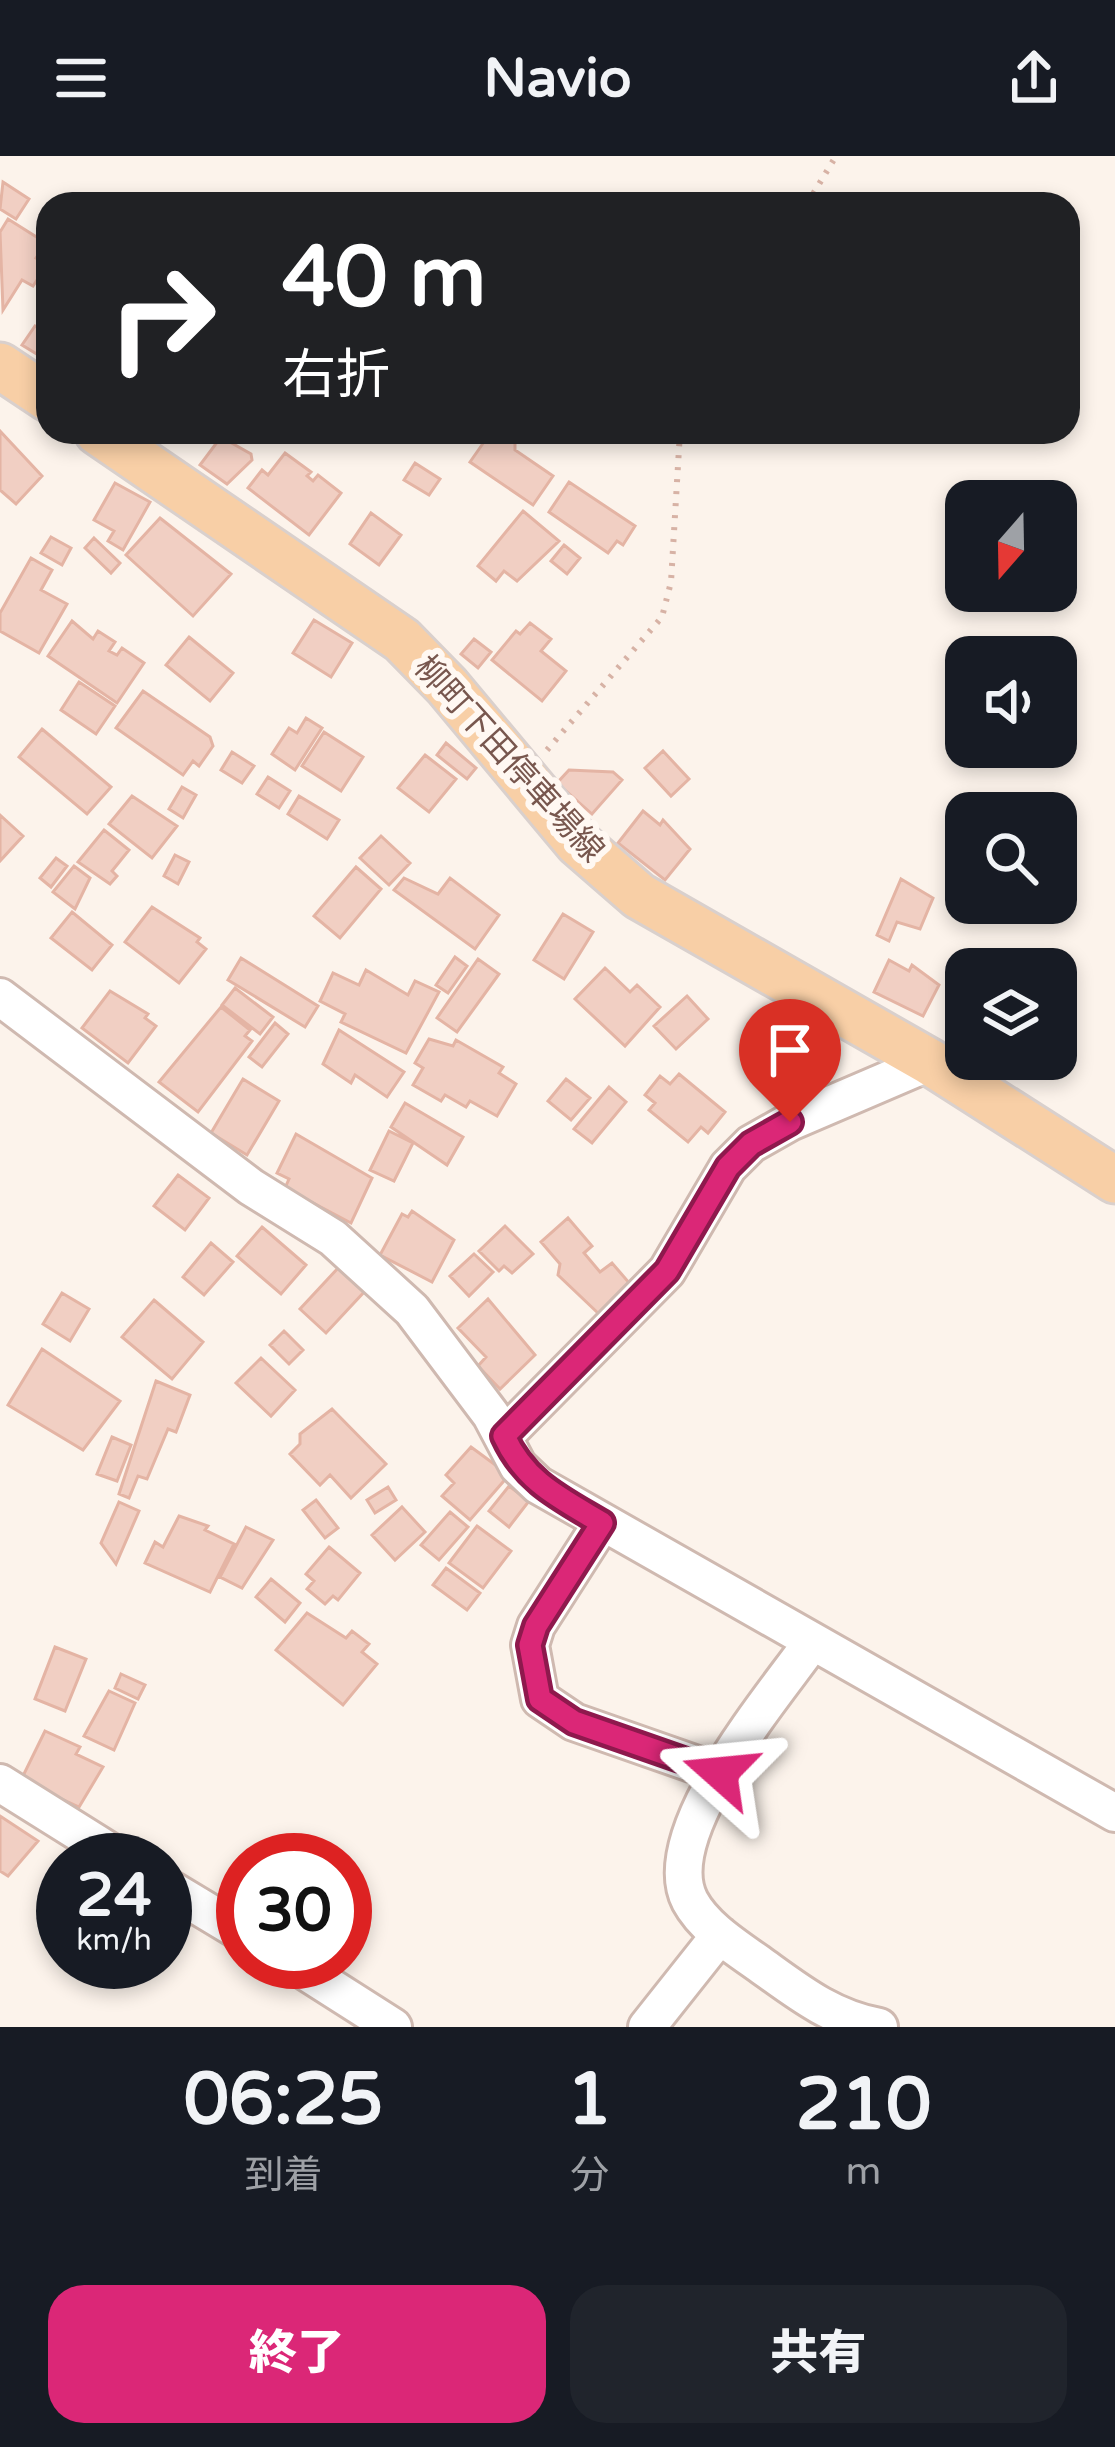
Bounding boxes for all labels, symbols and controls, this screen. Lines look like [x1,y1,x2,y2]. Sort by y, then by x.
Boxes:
icon: menu [48,45,114,111]
icon: share [1001,45,1067,111]
text: Navio [483,46,632,111]
text: 40 m [282,228,486,329]
icon: right [84,240,240,396]
text: 右折 [282,343,390,408]
north arrow [945,480,1077,612]
map controls [945,480,1077,1080]
button: sound [945,636,1077,768]
street label: 柳町下田停車場線 [406,648,612,870]
button: search [945,792,1077,924]
button: layers [945,948,1077,1080]
pin [739,999,841,1122]
icon: arrive [757,1017,823,1083]
position arrow [657,1710,783,1836]
speed limit sign: 30 [216,1833,372,1989]
text: 24 [76,1860,152,1932]
text: km/h [76,1922,152,1959]
text: 06:25 [184,2057,383,2144]
text: 1 [567,2057,612,2144]
text: 210 [796,2062,931,2149]
text: m [846,2148,881,2195]
text: 到着 [244,2152,322,2199]
text: 分 [570,2152,609,2199]
button: 終了 [48,2285,546,2423]
button: 共有 [570,2285,1067,2423]

